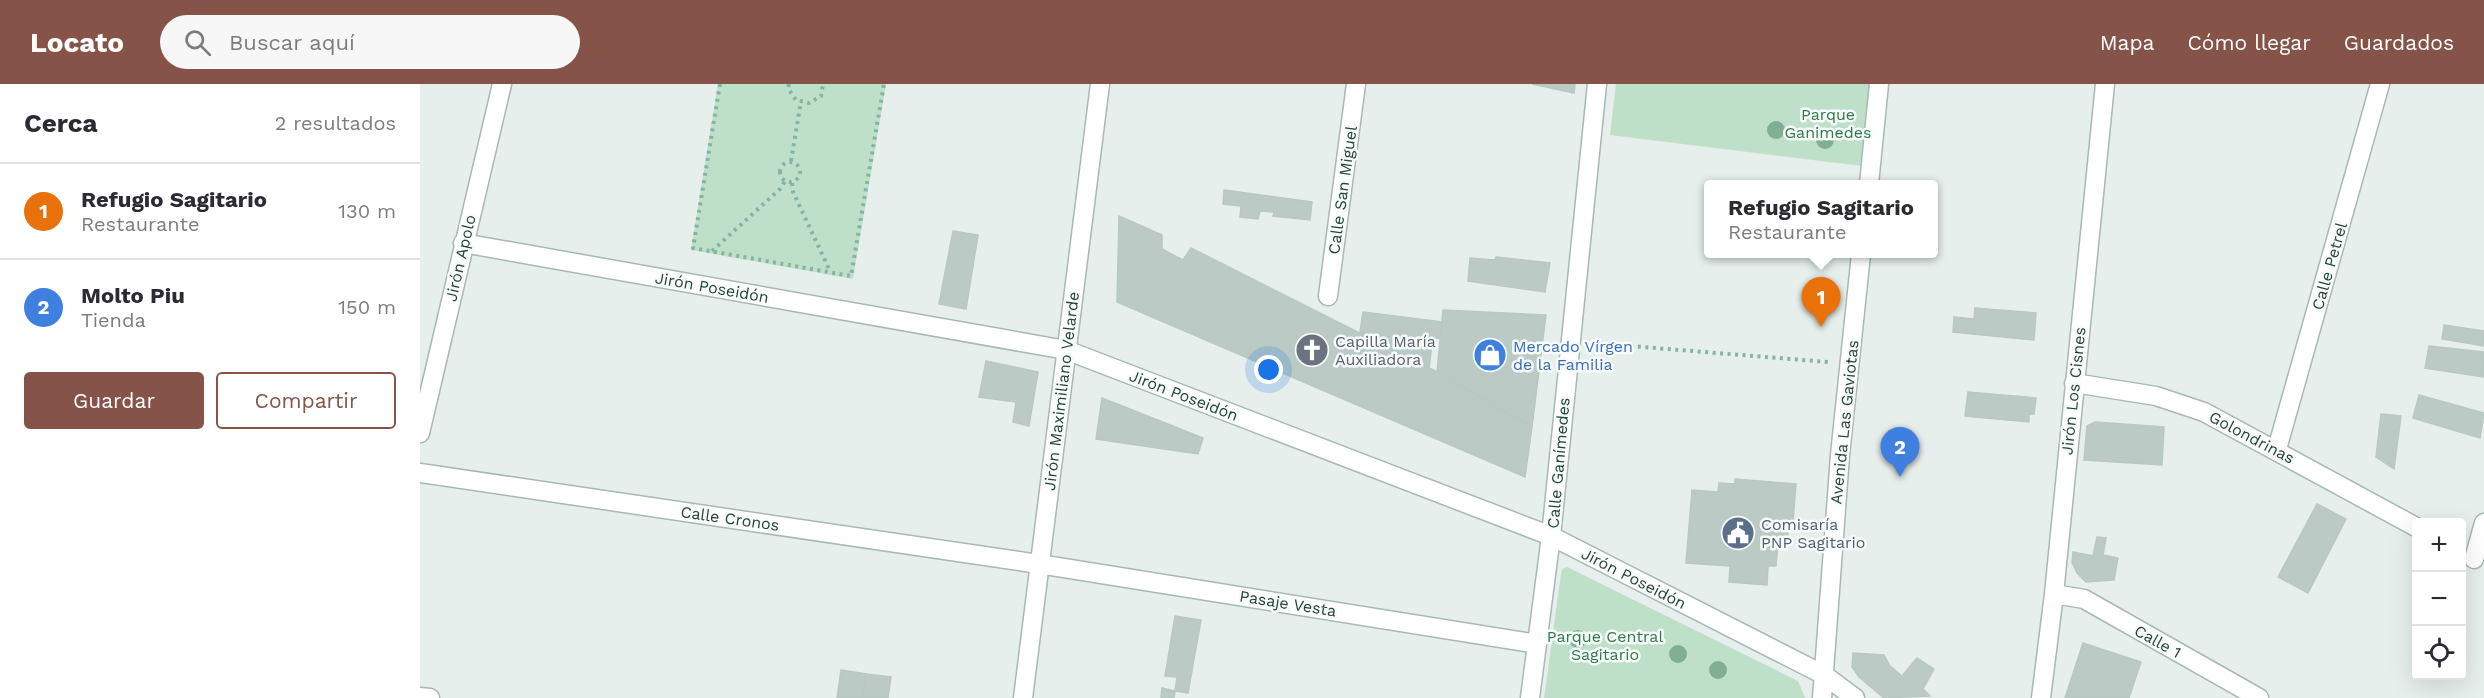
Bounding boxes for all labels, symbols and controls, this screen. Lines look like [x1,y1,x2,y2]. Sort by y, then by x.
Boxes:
search box [160,15,580,69]
text: Locato [30,26,124,59]
icon: search [181,26,214,59]
text: Buscar aquí [229,30,355,55]
text: Mapa [2100,30,2154,55]
text: Cómo llegar [2187,30,2311,55]
text: Guardados [2344,30,2454,55]
park label: Parque Ganimedes [1785,105,1871,142]
text: Cerca [24,108,98,138]
text: 2 resultados [275,111,396,135]
street label: Calle San Miguel [1324,125,1361,255]
popup [1704,180,1938,258]
text: Refugio Sagitario [81,187,267,212]
text: Refugio Sagitario [1728,195,1914,220]
text: 1 [39,199,48,223]
text: 130 m [338,199,396,223]
text: Restaurante [81,212,199,236]
street label: Jirón Apolo [441,213,480,303]
text: Restaurante [1728,220,1847,244]
street label: Calle Petrel [2308,220,2351,312]
street label: Jirón Poseidón [654,268,770,307]
pin: 1 [1802,278,1840,327]
text: Molto Piu [81,283,185,308]
street label: Jirón Maximiliano Velarde [1040,290,1083,492]
text: 2 [38,295,49,319]
text: 150 m [338,295,396,319]
text: Tienda [81,308,146,332]
street label: Jirón Los Cisnes [2057,326,2090,456]
church icon: Capilla María Auxiliadora [1294,332,1330,368]
place label: Capilla María Auxiliadora [1335,332,1436,369]
shop icon: Mercado Vírgen de la Familia [1472,337,1508,373]
place label: Mercado Vírgen de la Familia [1513,337,1633,374]
street label: Avenida Las Gaviotas [1826,339,1863,505]
your location [1254,355,1283,384]
street label: Jirón Poseidón [1127,366,1241,425]
button: Guardar [24,372,204,429]
button: Compartir [216,372,396,429]
street label: Calle Ganímedes [1543,397,1574,529]
street label: Golondrinas [2206,407,2298,468]
pin: 2 [1880,428,1920,477]
street label: Calle Cronos [679,502,780,535]
public building icon: Comisaría PNP Sagitario [1720,515,1756,551]
place label: Comisaría PNP Sagitario [1761,515,1865,552]
map controls [2412,518,2466,680]
button: + [2412,518,2466,572]
street label: Jirón Poseidón [1578,544,1689,613]
button: − [2412,572,2466,626]
street label: Pasaje Vesta [1238,586,1338,621]
street label: Calle 1 [2131,621,2184,662]
button: locate [2412,626,2466,680]
park label: Parque Central Sagitario [1547,627,1663,664]

